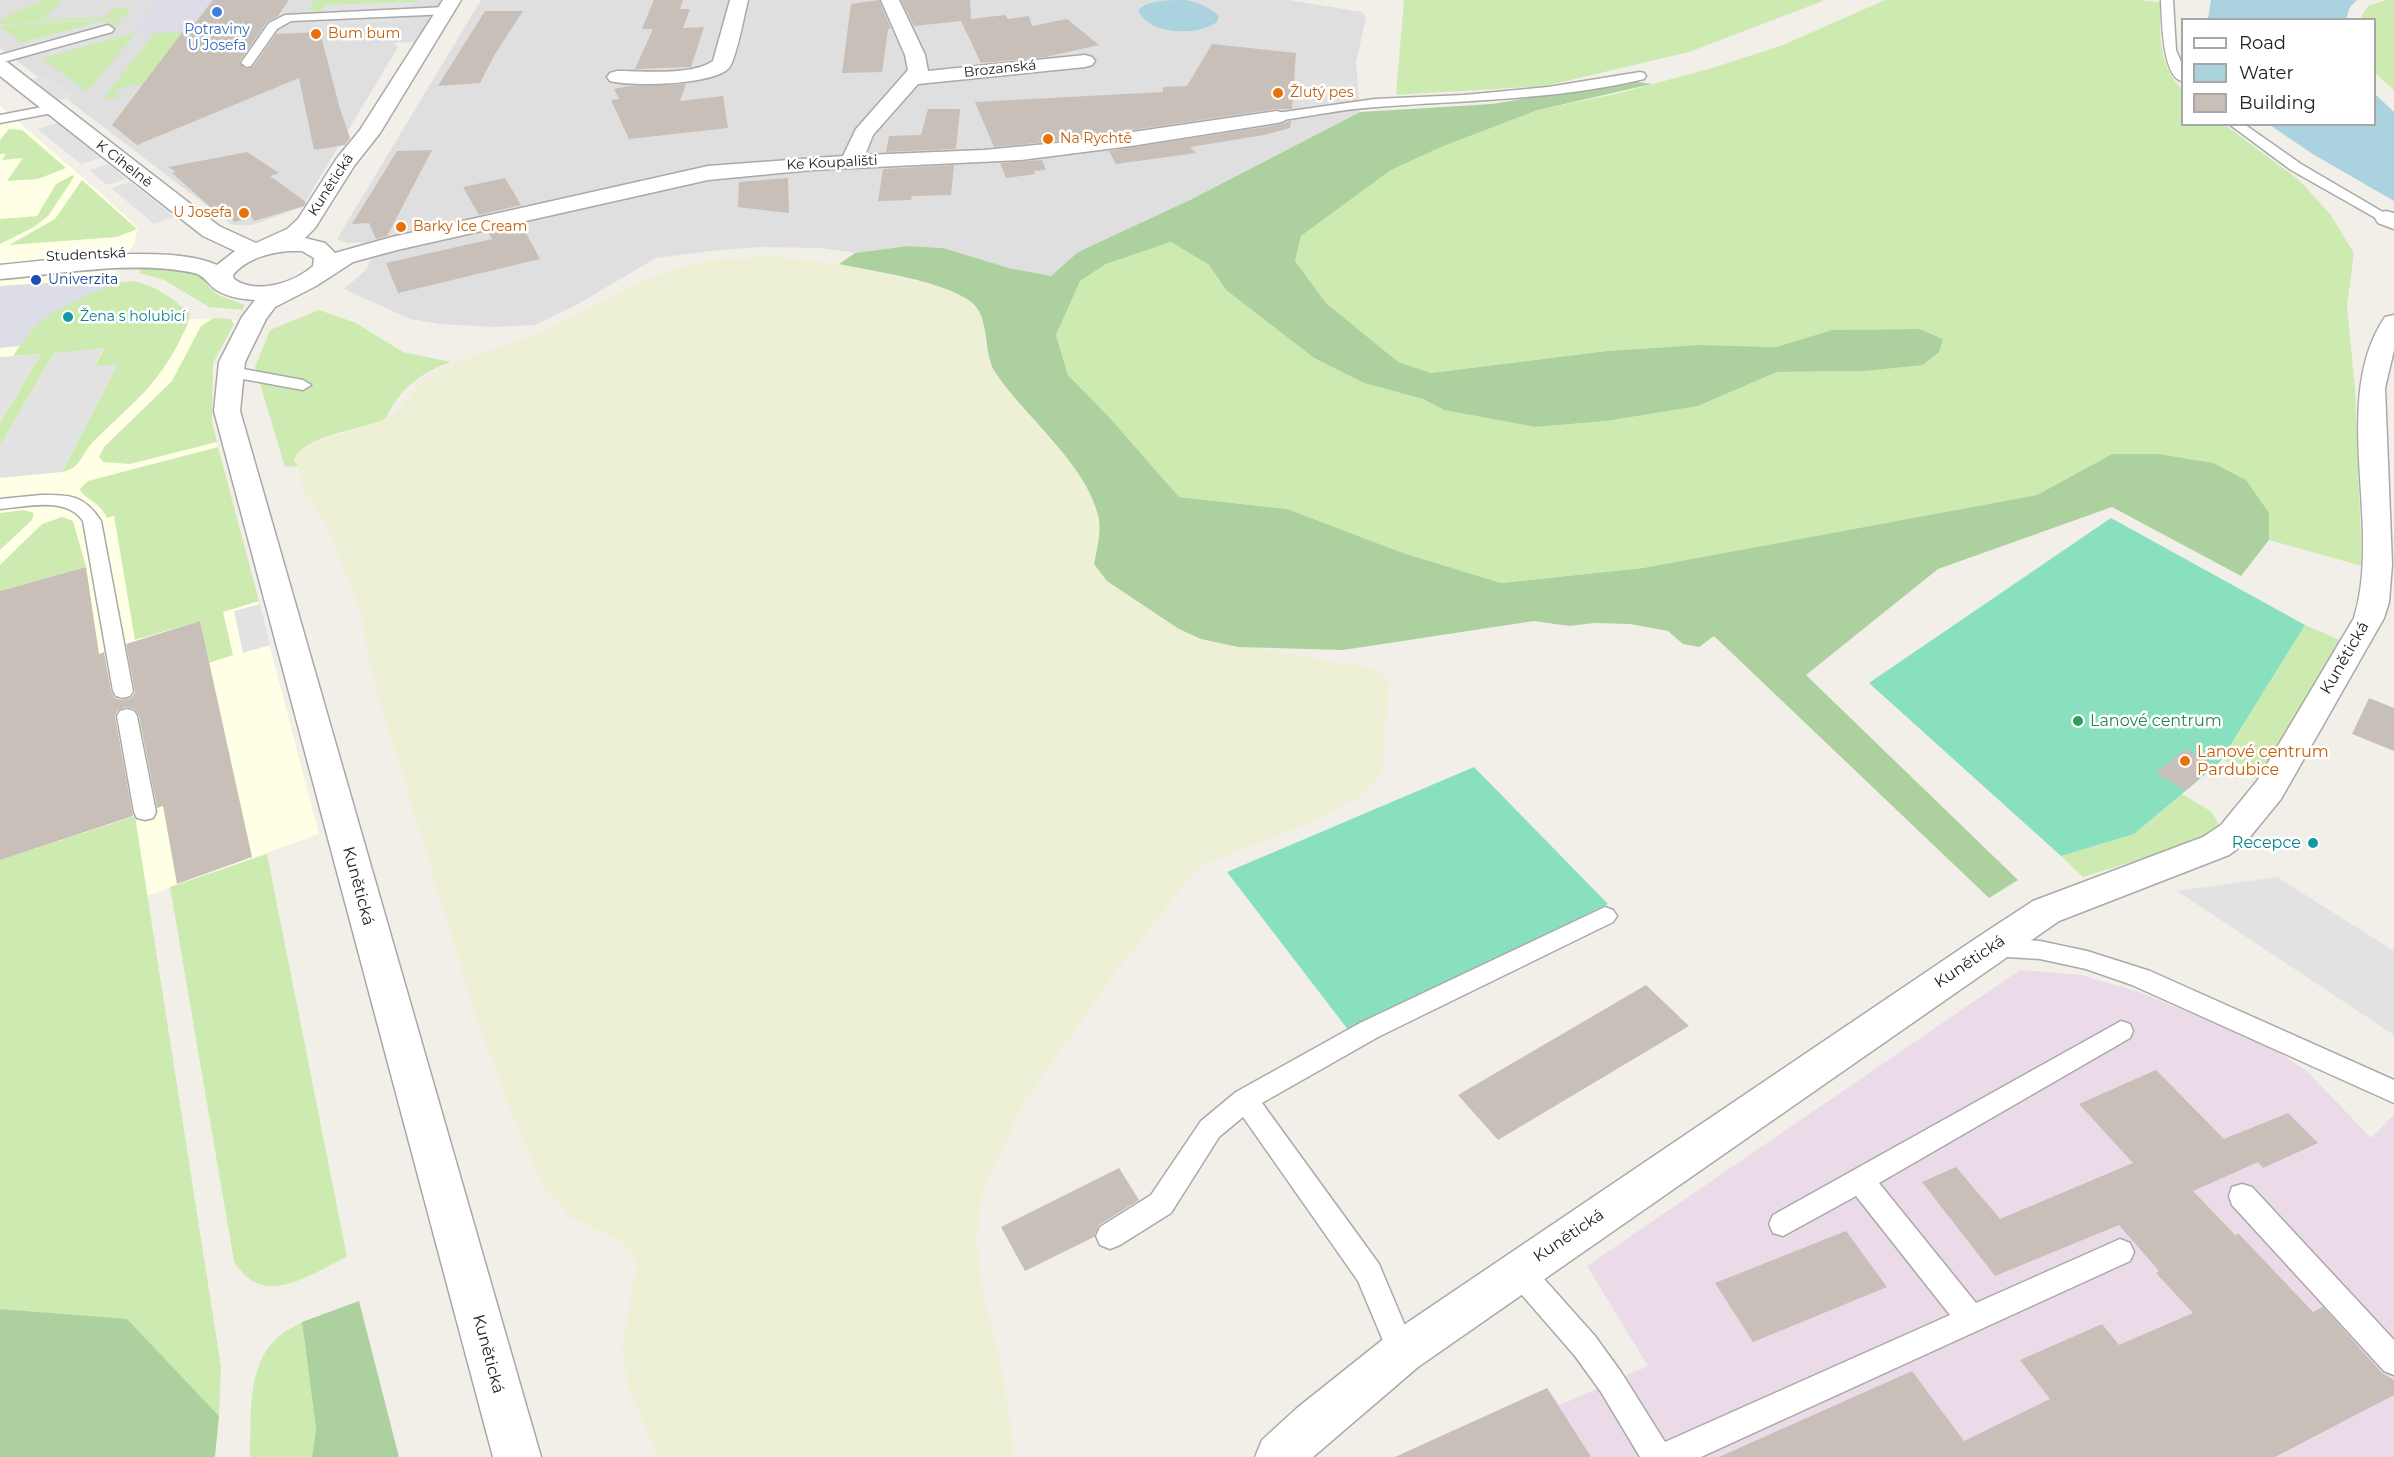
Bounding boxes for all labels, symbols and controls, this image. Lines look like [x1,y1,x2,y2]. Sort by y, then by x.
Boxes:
marker: Potraviny U Josefa [210,5,224,19]
legend [2181,18,2376,126]
place label: Potraviny U Josefa [184,22,250,54]
place label: Bum bum [328,26,400,42]
marker: Bum bum [309,27,323,41]
text: Road [2239,32,2286,54]
street label: Brozanská [963,57,1037,81]
text: Water [2239,62,2294,84]
place label: Žlutý pes [1290,85,1354,101]
marker: Žlutý pes [1271,86,1285,100]
text: Building [2239,92,2316,114]
place label: Na Rychtě [1060,131,1132,147]
marker: Na Rychtě [1041,132,1055,146]
street label: K Cihelně [92,137,156,191]
street label: Kunětická [305,151,357,219]
street label: Ke Koupališti [786,152,878,174]
place label: U Josefa [173,205,232,221]
marker: U Josefa [237,206,251,220]
place label: Barky Ice Cream [413,219,527,235]
marker: Barky Ice Cream [394,220,408,234]
street label: Studentská [46,245,126,265]
place label: Univerzita [48,272,118,288]
marker: Univerzita [29,273,43,287]
place label: Žena s holubicí [80,309,185,325]
marker: Žena s holubicí [61,310,75,324]
street label: Kunětická [2316,618,2374,698]
place label: Lanové centrum [2090,711,2222,731]
marker: Lanové centrum [2071,714,2085,728]
place label: Lanové centrum Pardubice [2197,742,2329,780]
marker: Lanové centrum Pardubice [2178,754,2192,768]
place label: Recepce [2232,833,2301,853]
marker: Recepce [2306,836,2320,850]
street label: Kunětická [338,844,378,928]
street label: Kunětická [1931,931,2009,993]
street label: Kunětická [1530,1205,1608,1267]
street label: Kunětická [468,1312,508,1396]

